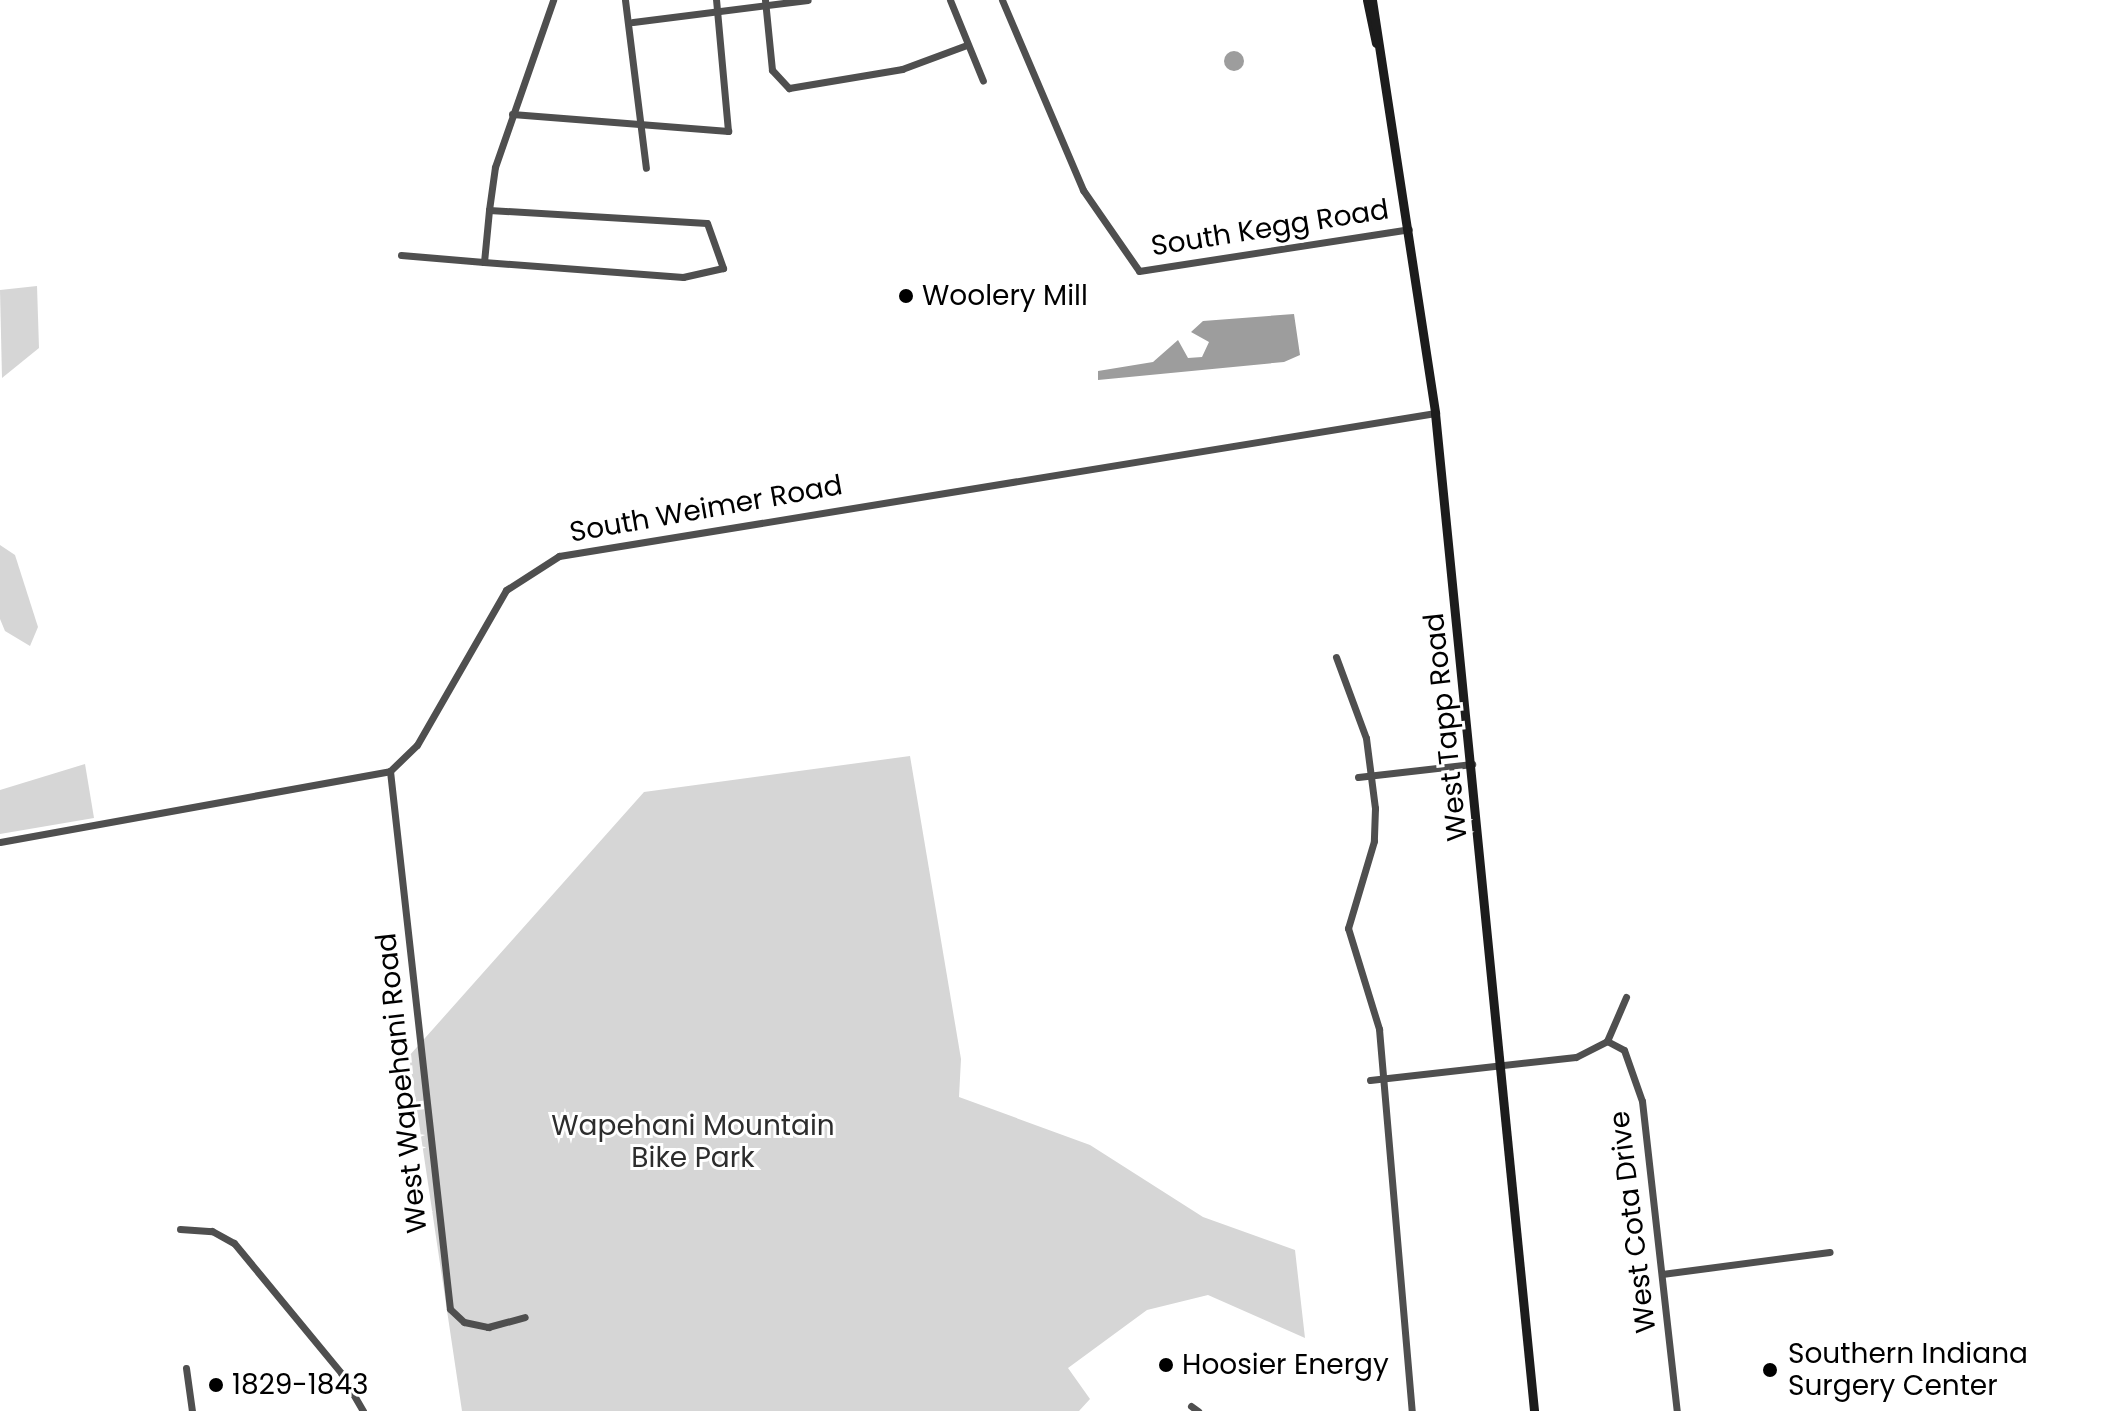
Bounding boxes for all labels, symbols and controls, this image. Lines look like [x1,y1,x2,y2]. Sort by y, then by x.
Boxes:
street label: South Kegg Road [1149,193,1391,263]
place label: Woolery Mill [922,279,1088,313]
marker: Woolery Mill [897,287,915,305]
street label: South Weimer Road [567,468,845,550]
street label: West Tapp Road [1417,611,1475,843]
street label: West Wapehani Road [370,931,434,1235]
park label: Wapehani Mountain Bike Park [551,1109,835,1175]
street label: West Cota Drive [1603,1109,1663,1335]
place label: Southern Indiana Surgery Center [1788,1337,2028,1403]
place label: Hoosier Energy [1182,1348,1389,1382]
marker: Hoosier Energy [1157,1356,1175,1374]
marker: Southern Indiana Surgery Center [1759,1359,1781,1381]
place label: 1829-1843 [232,1368,369,1402]
marker: 1829-1843 [207,1376,225,1394]

